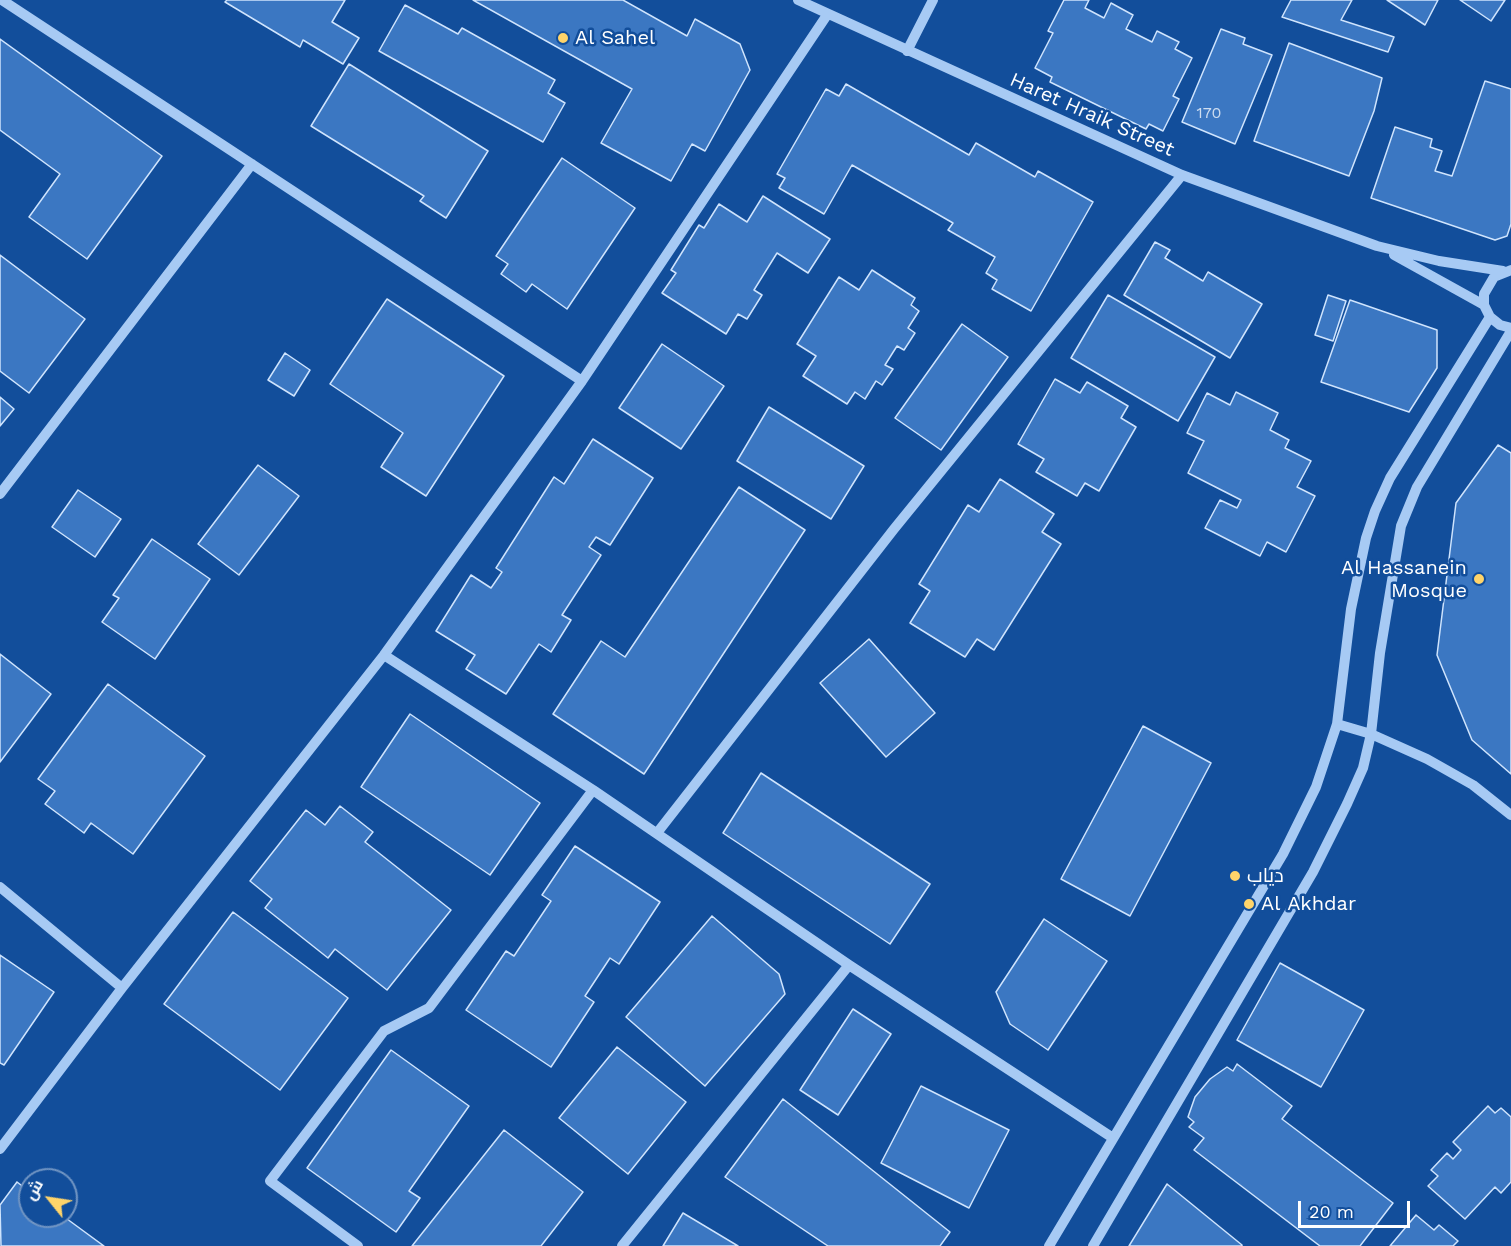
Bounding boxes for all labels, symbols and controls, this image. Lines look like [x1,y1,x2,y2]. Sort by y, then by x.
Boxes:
place label: Al Sahel [575,26,655,50]
marker: Al Sahel [556,31,570,45]
street label: Haret Hraik Street [1006,68,1178,162]
house number: 170 [1197,103,1221,123]
place label: Al Hassanein Mosque [1341,556,1467,603]
marker: Al Hassanein Mosque [1472,572,1486,586]
place label: دياب [1247,864,1284,888]
marker: دياب [1228,869,1242,883]
place label: Al Akhdar [1261,892,1356,916]
marker: Al Akhdar [1242,897,1256,911]
north arrow [18,1168,78,1228]
text: ش [20,1176,47,1203]
scale bar [1301,1189,1414,1227]
text: 20 m [1309,1201,1354,1222]

